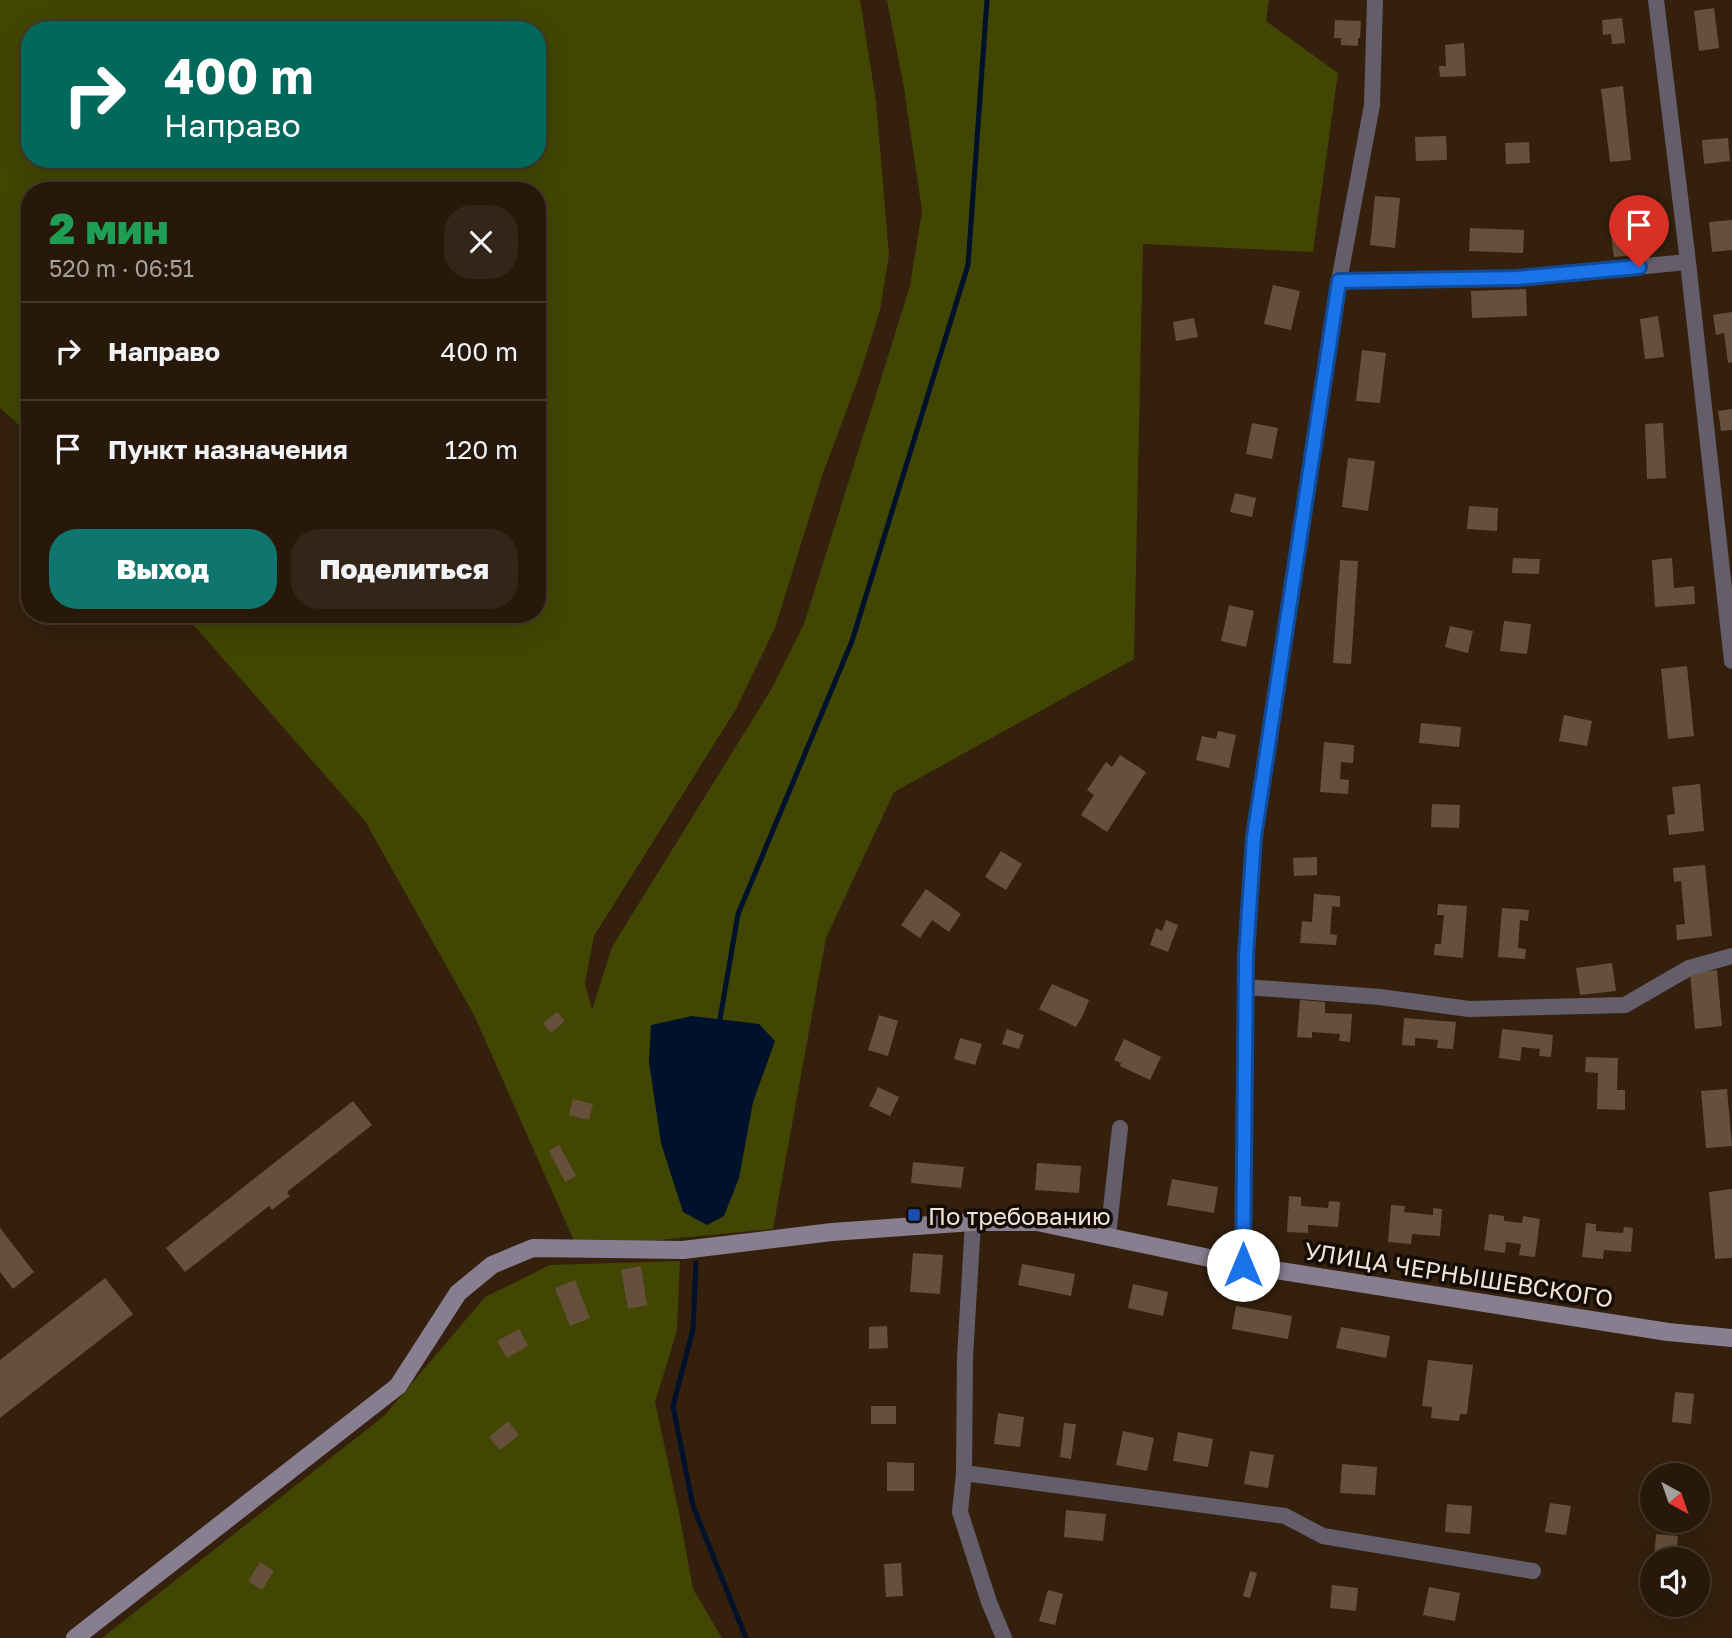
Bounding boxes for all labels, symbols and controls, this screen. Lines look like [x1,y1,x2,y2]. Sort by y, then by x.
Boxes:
text: 400 m [164,46,313,105]
icon: right [49,49,140,140]
text: Направо [164,106,301,144]
pin [1609,195,1669,267]
text: 2 мин [49,203,169,253]
button: close [444,205,518,279]
icon: arrive [1620,206,1658,244]
text: 520 m · 06:51 [49,254,194,282]
icon: right [49,332,87,370]
text: Направо [108,336,220,367]
text: 400 m [440,336,518,367]
icon: arrive [49,430,87,468]
text: Пункт назначения [108,434,348,465]
text: 120 m [445,434,518,465]
button: Выход [49,529,277,609]
button: Поделиться [291,529,518,609]
place label: По требованию [928,1201,1111,1230]
marker: По требованию [906,1207,922,1223]
position arrow [1206,1228,1280,1302]
street label: УЛИЦА ЧЕРНЫШЕВСКОГО [1303,1235,1615,1313]
north arrow [1640,1463,1710,1533]
map controls [1640,1463,1710,1617]
button: sound [1640,1547,1710,1617]

